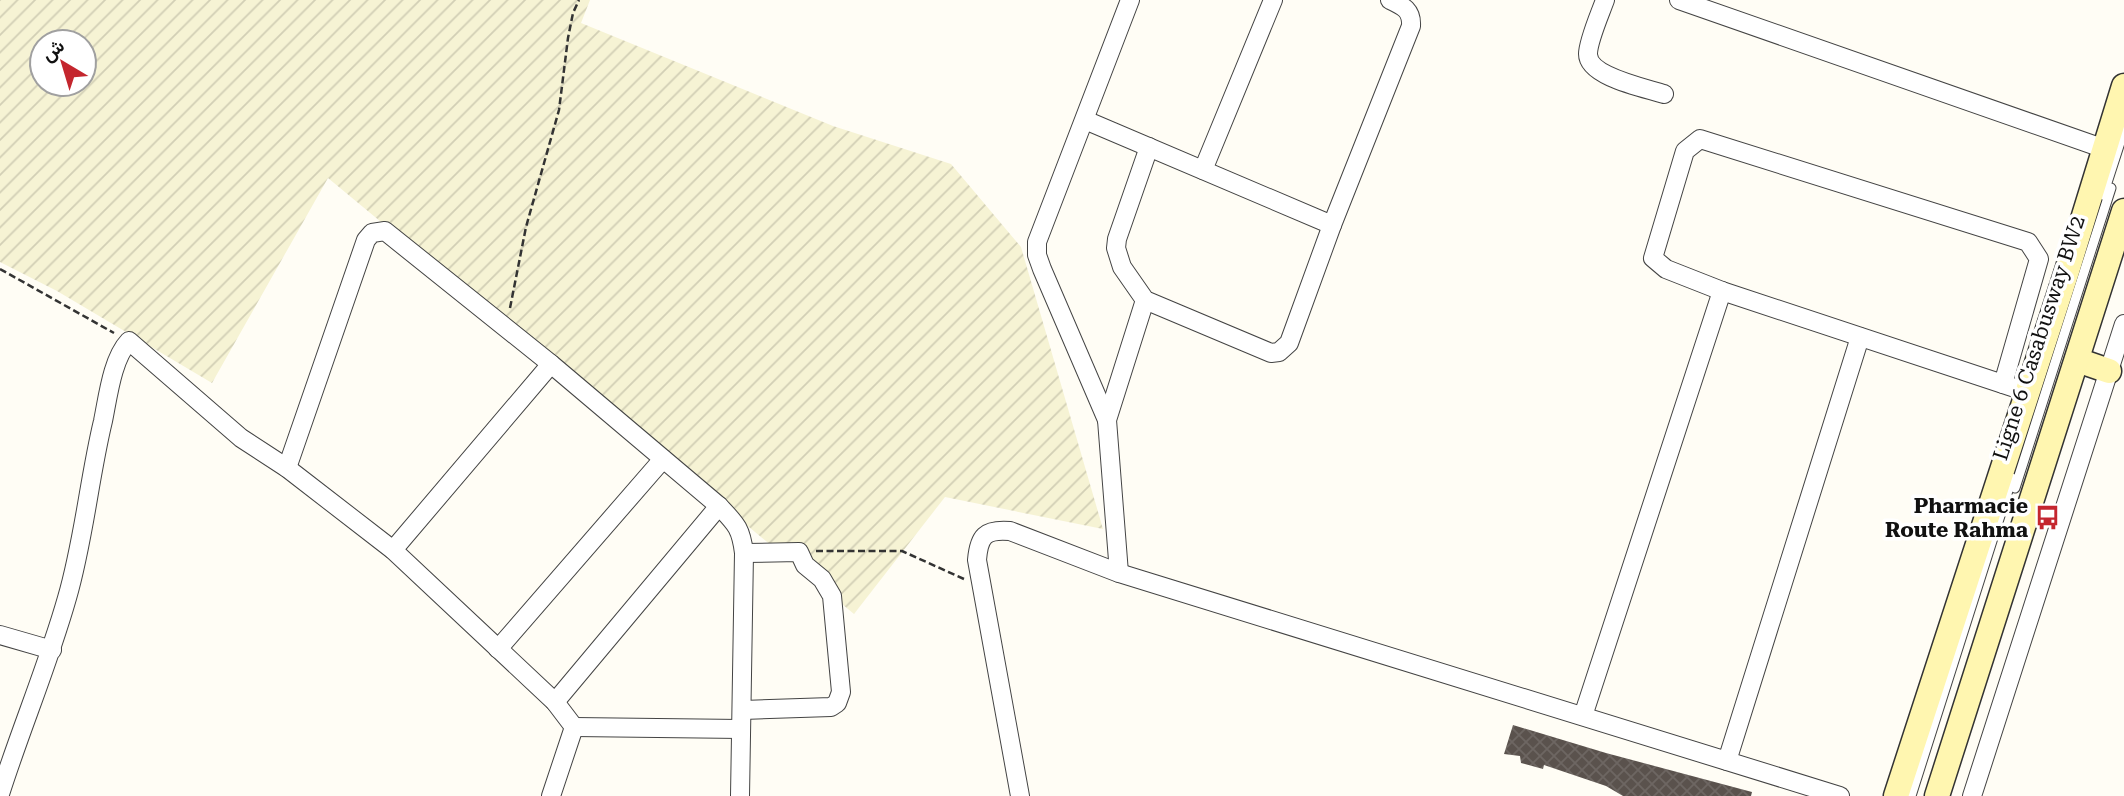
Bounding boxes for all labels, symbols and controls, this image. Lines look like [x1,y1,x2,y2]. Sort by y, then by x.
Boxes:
north arrow [28,28,98,98]
text: ش [37,34,69,66]
street label: Ligne 6 Casabusway BW2 [1988,213,2090,463]
place label: Pharmacie Route Rahma [1885,494,2029,542]
bus stop icon: Pharmacie Route Rahma [2034,504,2062,532]

